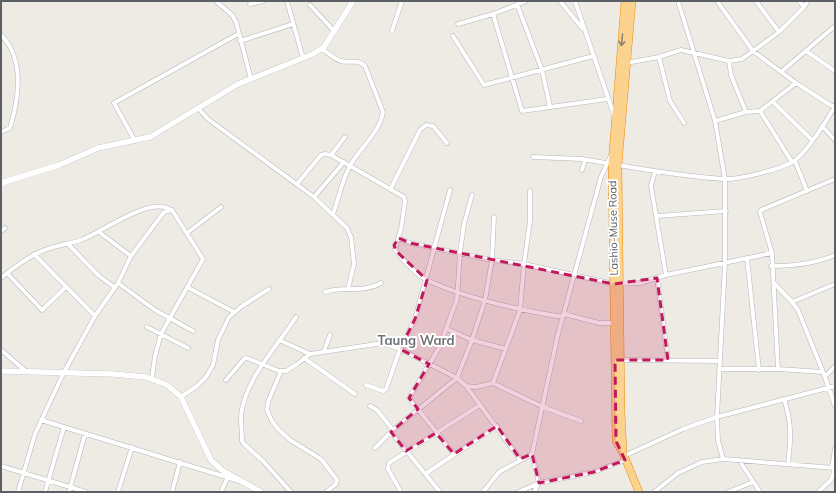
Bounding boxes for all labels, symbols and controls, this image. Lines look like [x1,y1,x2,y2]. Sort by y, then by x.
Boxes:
one-way arrow [618,33,625,46]
street label: Lashio-Muse Road [605,180,621,276]
district label: Taung Ward [377,332,455,348]

